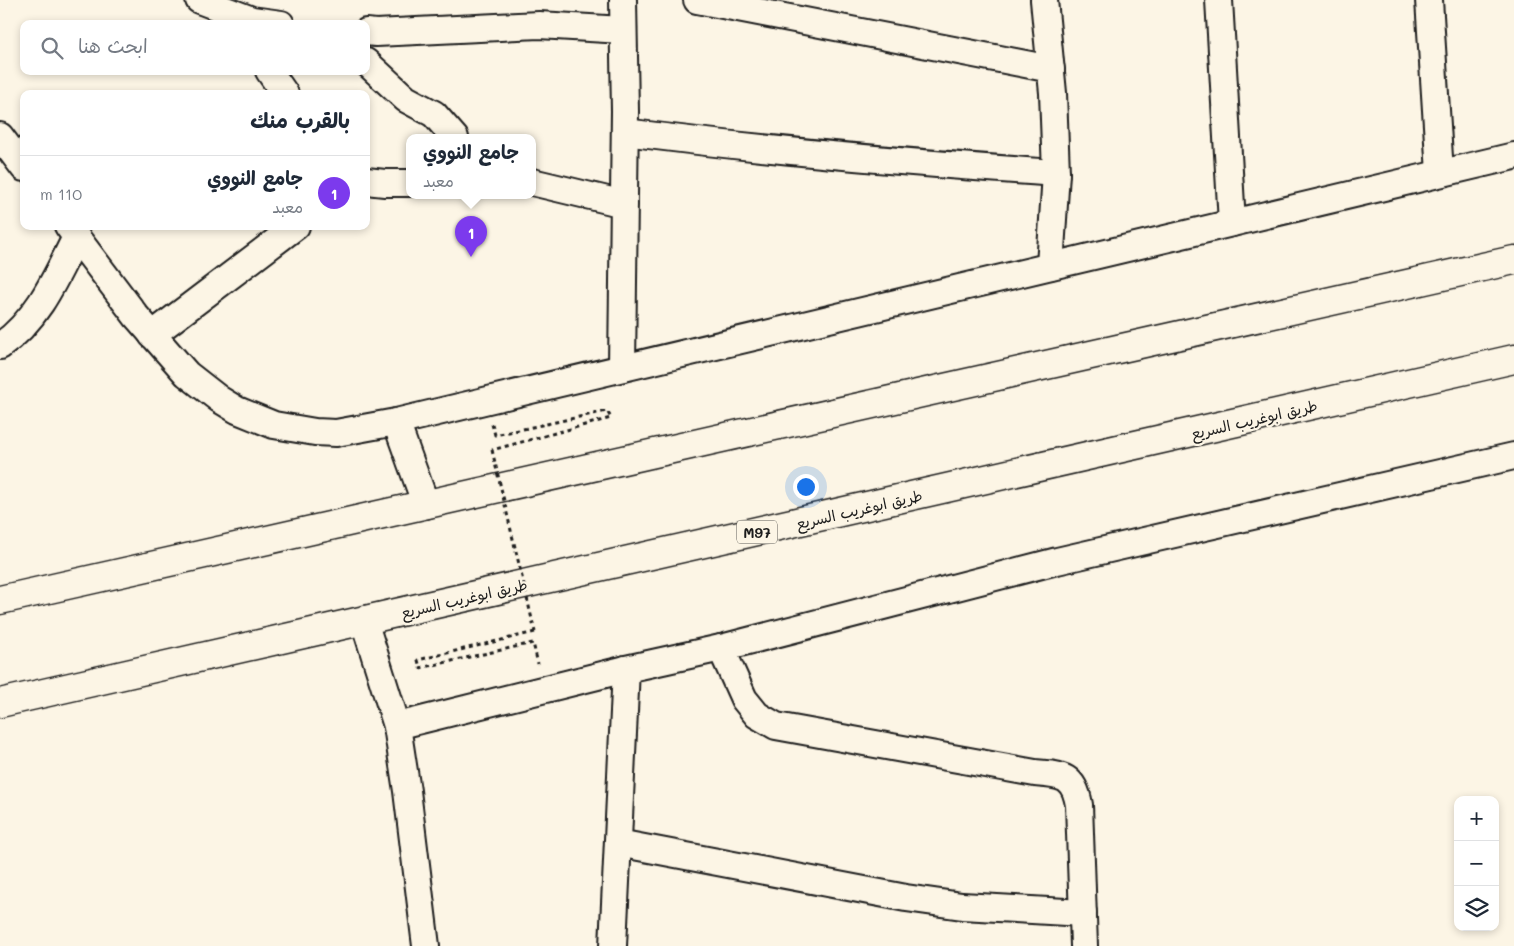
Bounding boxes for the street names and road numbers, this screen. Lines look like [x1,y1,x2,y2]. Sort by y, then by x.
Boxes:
street label: طريق ابوغريب السريع [1189,395,1320,445]
street label: طريق ابوغريب السريع [794,485,925,535]
road number: M97 [737,520,777,544]
street label: طريق ابوغريب السريع [399,574,530,624]

